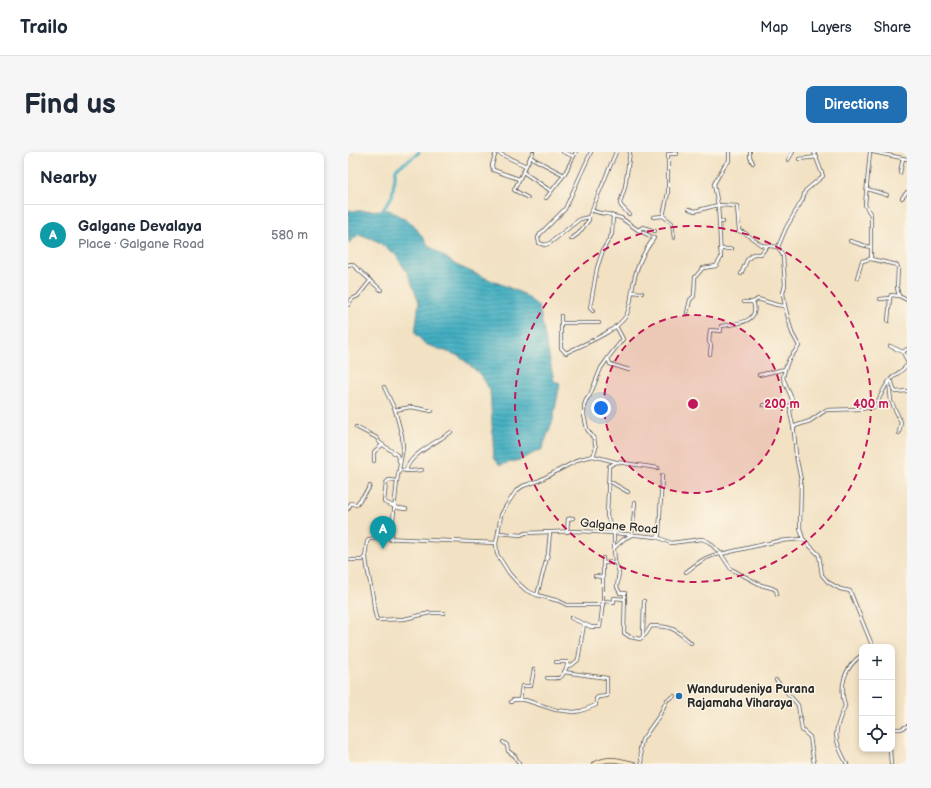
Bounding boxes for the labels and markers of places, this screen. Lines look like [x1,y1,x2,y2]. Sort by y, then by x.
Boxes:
centre of rings [686,397,700,411]
pin: A [370,516,396,549]
place label: Wandurudeniya Purana Rajamaha Viharaya [687,682,815,711]
marker: Wandurudeniya Purana Rajamaha Viharaya [674,691,684,701]

